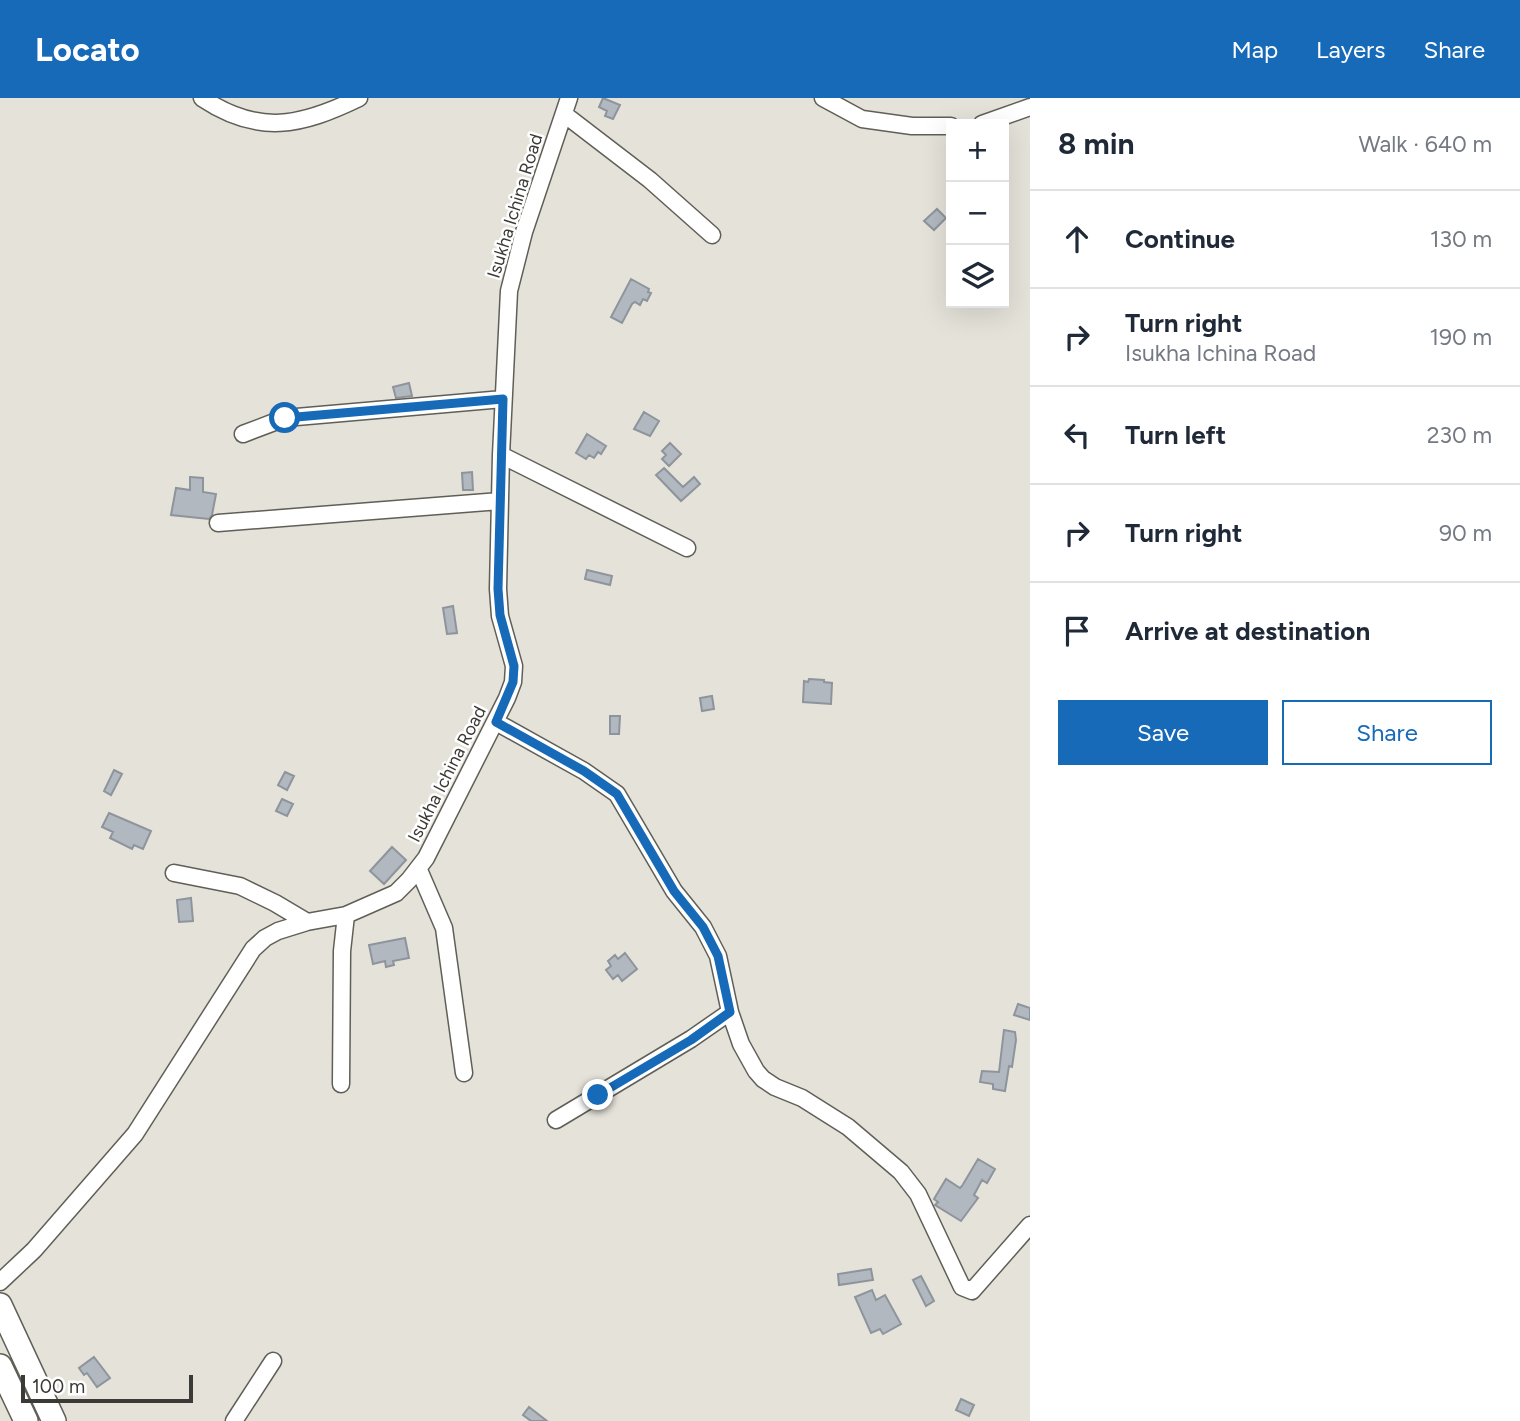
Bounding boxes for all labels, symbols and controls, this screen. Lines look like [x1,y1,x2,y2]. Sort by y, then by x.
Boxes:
text: Locato [35,30,140,69]
text: Map [1231,35,1278,64]
text: Layers [1316,35,1385,64]
text: Share [1423,35,1485,64]
map controls [946,119,1009,308]
button: + [946,119,1009,182]
text: 8 min [1058,125,1135,162]
text: Walk · 640 m [1358,130,1492,158]
street label: Isukha Ichina Road [483,131,547,281]
button: − [946,182,1009,245]
icon: ahead [1058,220,1096,258]
text: Continue [1125,223,1235,255]
text: 130 m [1430,225,1492,253]
button: layers [946,245,1009,308]
text: Turn right [1125,307,1242,339]
icon: right [1058,318,1096,356]
text: 190 m [1429,323,1492,351]
text: Isukha Ichina Road [1125,339,1316,367]
route start [269,402,300,433]
icon: left [1058,416,1096,454]
text: Turn left [1125,419,1226,451]
text: 230 m [1427,421,1492,449]
icon: right [1058,514,1096,552]
text: Turn right [1125,517,1242,549]
text: 90 m [1439,519,1492,547]
icon: arrive [1058,612,1096,650]
text: Arrive at destination [1125,615,1370,647]
button: Save [1058,700,1268,765]
button: Share [1282,700,1492,765]
street label: Isukha Ichina Road [403,702,491,846]
route end [582,1079,613,1110]
scale bar [21,1372,192,1404]
text: 100 m [32,1375,85,1398]

